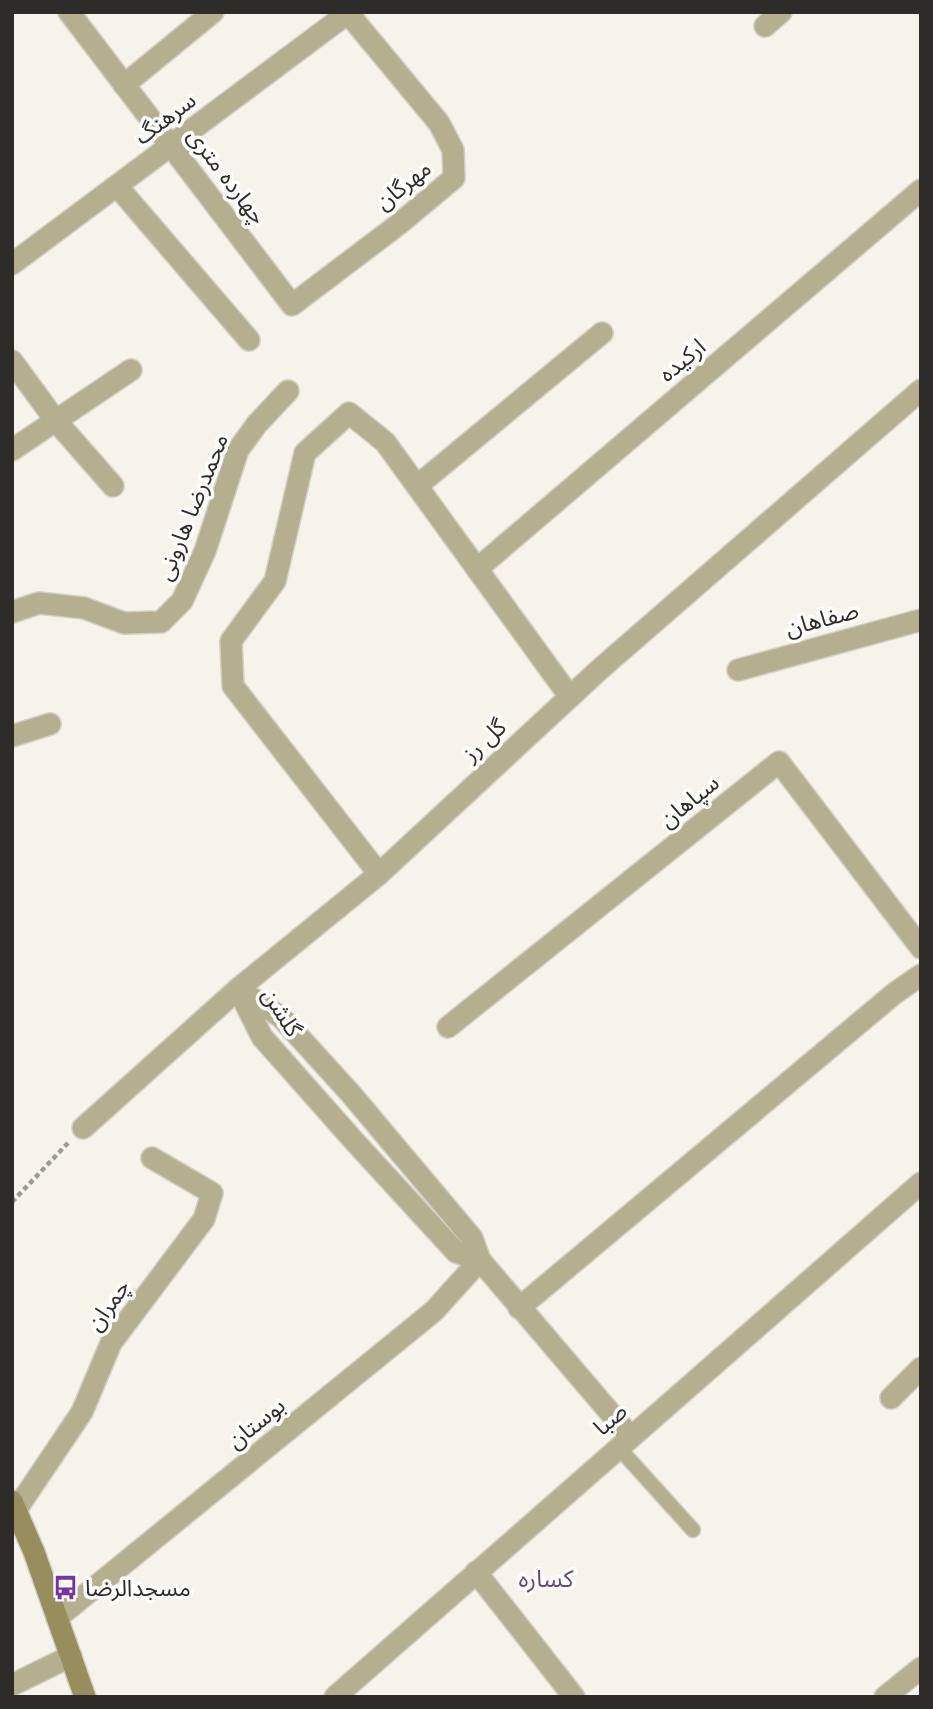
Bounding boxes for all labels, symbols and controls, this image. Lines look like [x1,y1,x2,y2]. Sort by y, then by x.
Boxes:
street label: سرهنگ [129,86,201,150]
street label: چهارده متری [181,122,272,230]
street label: مهرگان [369,154,437,216]
street label: ارکیده [653,332,711,388]
street label: محمدرضا هارونی [150,430,234,584]
street label: صفاهان [782,596,862,642]
street label: گل رز [456,712,512,768]
street label: سپاهان [653,768,725,835]
street label: گلشن [256,982,308,1042]
street label: چمران [80,1274,137,1337]
street label: بوستان [222,1391,290,1455]
street label: صبا [587,1397,633,1441]
district label: کساره [519,1564,575,1593]
bus stop icon: مسجدالرضا [51,1574,79,1602]
place label: مسجدالرضا [85,1574,191,1602]

